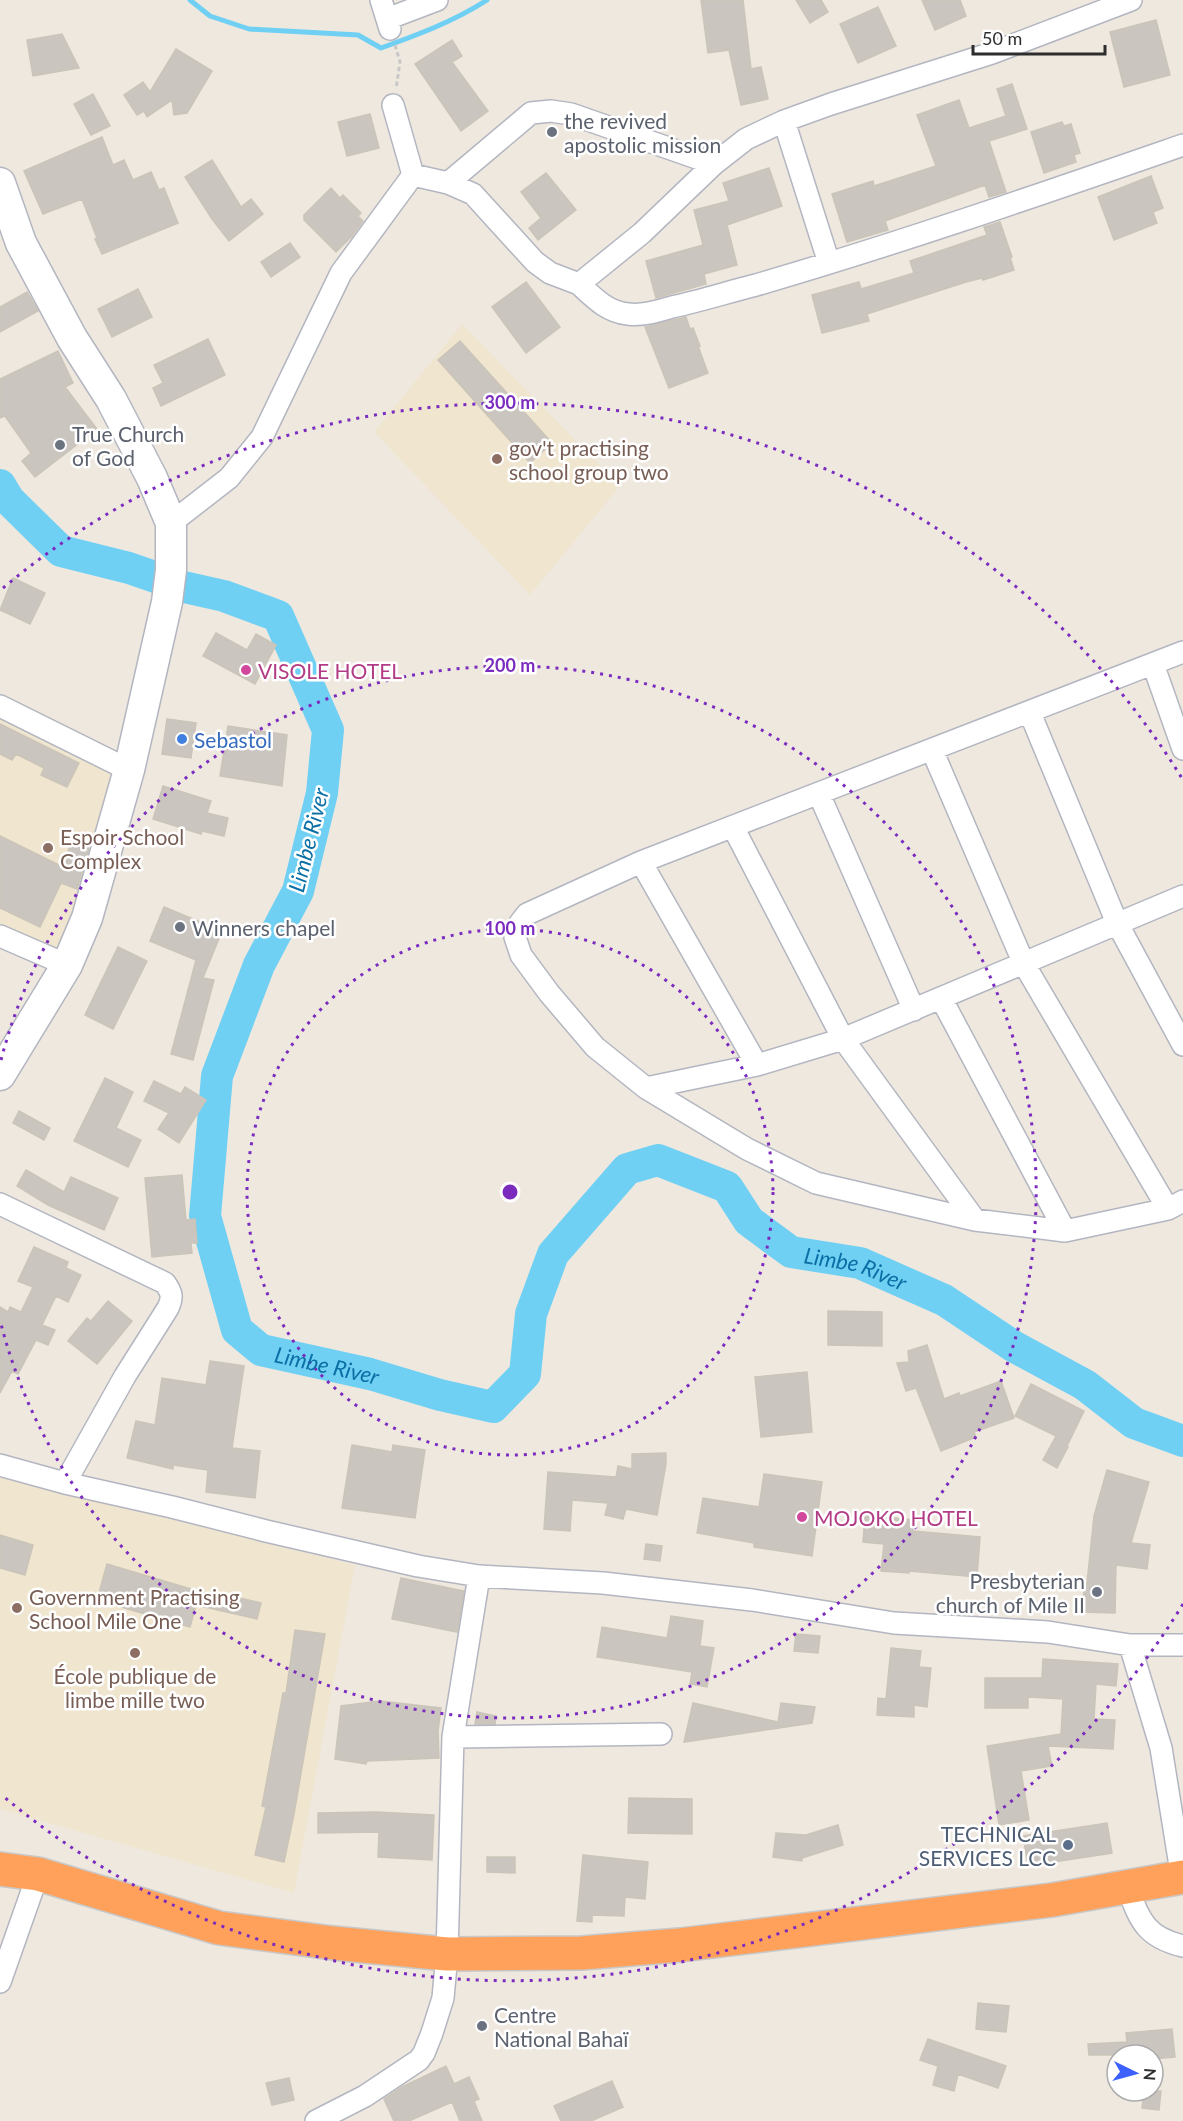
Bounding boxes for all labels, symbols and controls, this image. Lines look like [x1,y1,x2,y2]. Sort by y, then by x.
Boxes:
scale bar [973,18,1105,56]
text: 50 m [982,27,1022,49]
place label: the revived apostolic mission [564,108,721,157]
marker: the revived apostolic mission [545,125,559,139]
text: 300 m [485,391,535,413]
place label: True Church of God [72,421,184,470]
place label: gov't practising school group two [509,435,669,484]
marker: True Church of God [53,438,67,452]
marker: gov't practising school group two [490,452,504,466]
text: 200 m [485,654,535,676]
place label: VISOLE HOTEL [258,658,402,683]
marker: VISOLE HOTEL [239,663,253,677]
place label: Sebastol [194,727,272,752]
marker: Sebastol [175,732,189,746]
water label: Limbe River [282,785,334,895]
place label: Espoir School Complex [60,824,184,873]
marker: Espoir School Complex [41,841,55,855]
place label: Winners chapel [192,915,335,940]
text: 100 m [485,917,535,939]
marker: Winners chapel [173,920,187,934]
centre of rings [500,1182,520,1202]
water label: Limbe River [802,1241,912,1296]
water label: Limbe River [272,1340,383,1390]
place label: MOJOKO HOTEL [814,1505,978,1530]
marker: MOJOKO HOTEL [795,1510,809,1524]
place label: Presbyterian church of Mile II [936,1568,1085,1617]
place label: Government Practising School Mile One [29,1584,240,1633]
marker: Presbyterian church of Mile II [1090,1585,1104,1599]
marker: Government Practising School Mile One [10,1601,24,1615]
marker: École publique de limbe mille two [128,1646,142,1660]
place label: École publique de limbe mille two [54,1663,216,1712]
place label: TECHNICAL SERVICES LCC [919,1821,1056,1870]
marker: TECHNICAL SERVICES LCC [1061,1838,1075,1852]
place label: Centre National Bahaï [494,2002,629,2051]
marker: Centre National Bahaï [475,2019,489,2033]
north arrow [1105,2043,1165,2103]
text: N [1140,2067,1160,2081]

